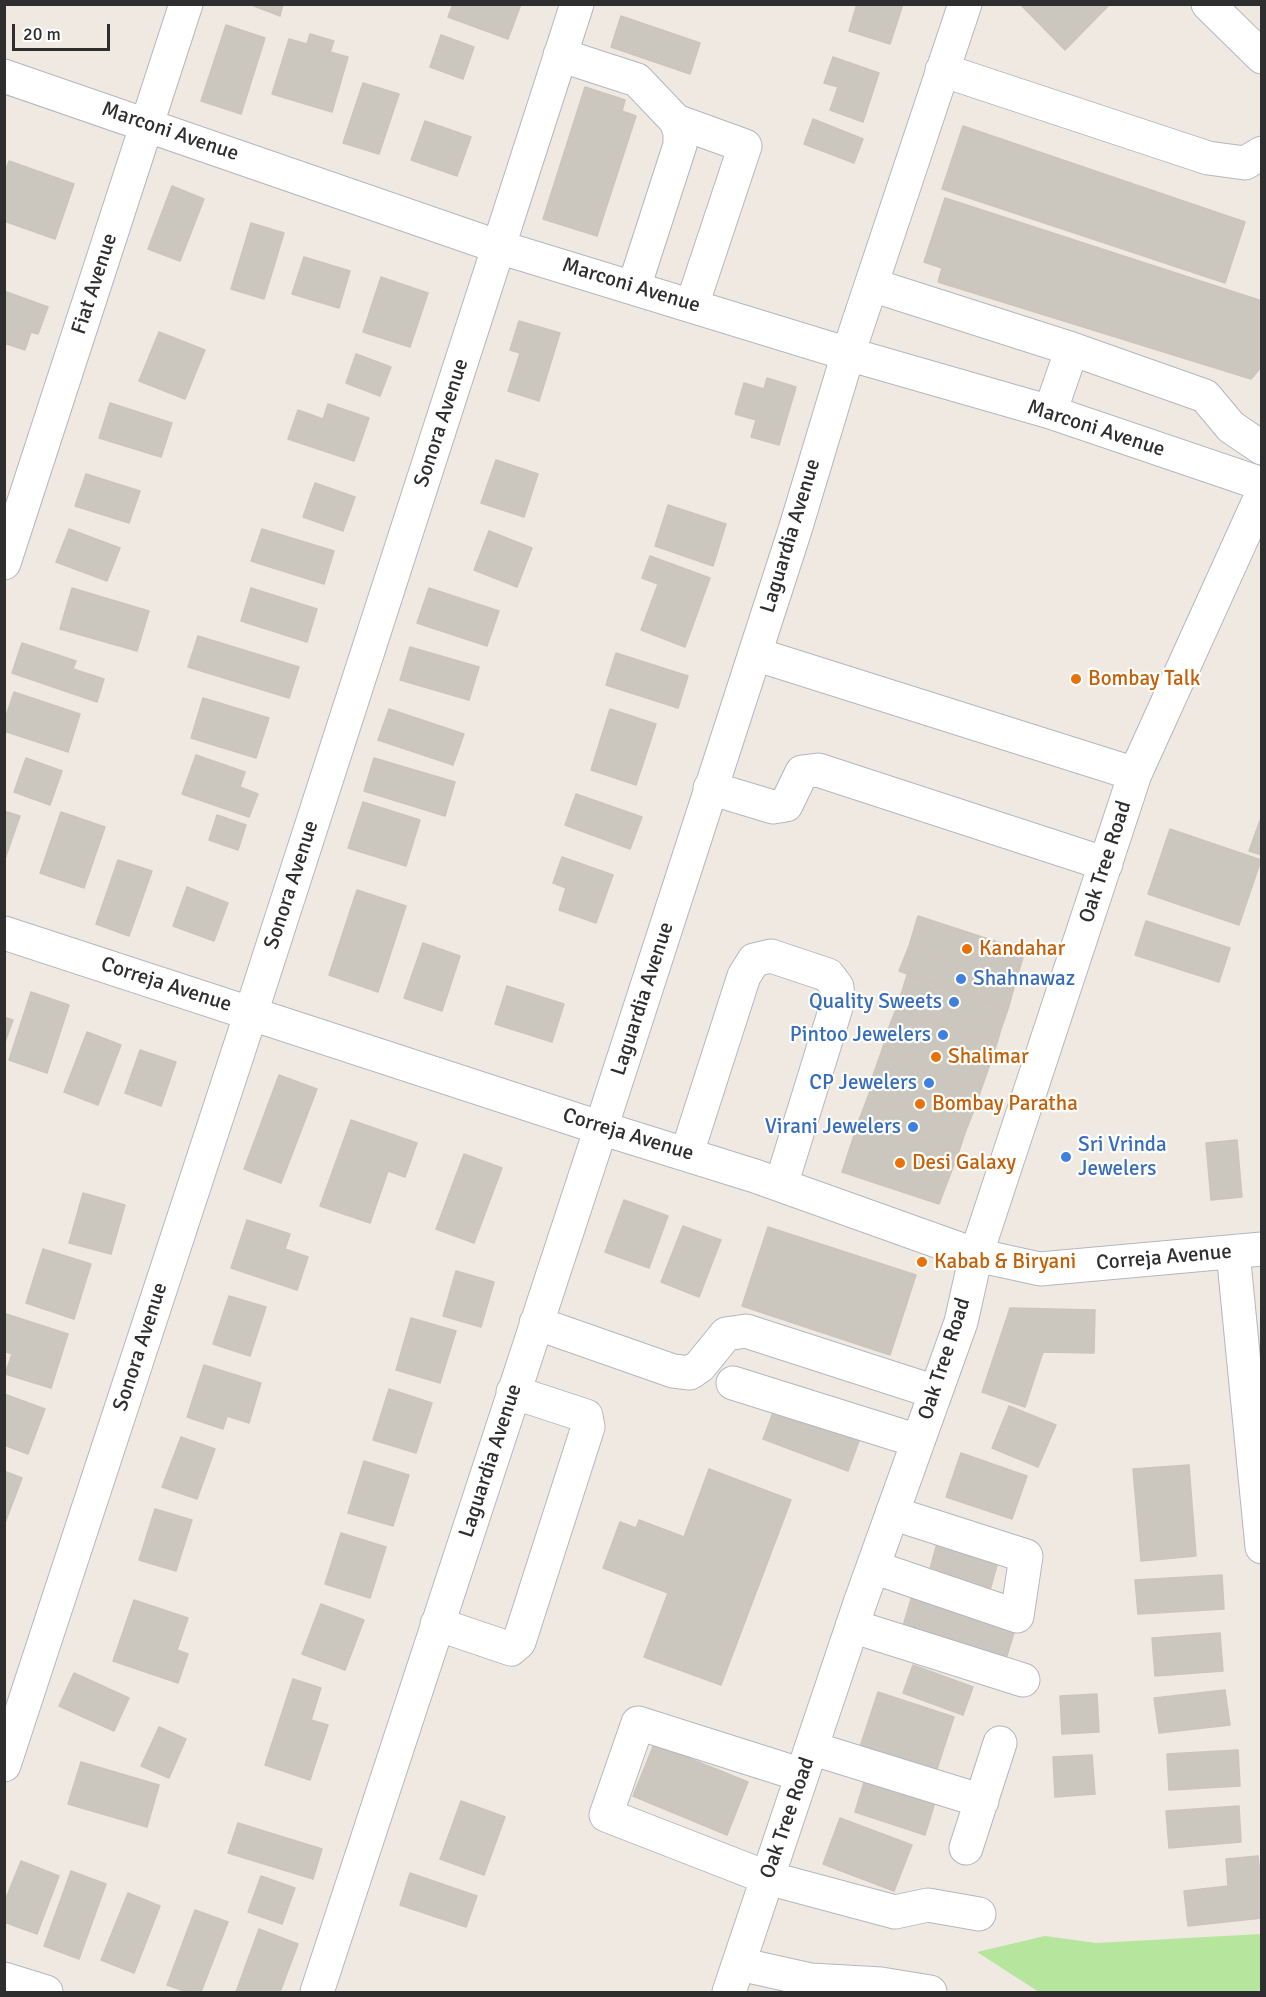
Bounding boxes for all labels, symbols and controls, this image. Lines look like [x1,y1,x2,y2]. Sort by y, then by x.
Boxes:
scale bar [15,12,112,50]
text: 20 m [23,23,61,45]
street label: Marconi Avenue [98,97,242,167]
street label: Fiat Avenue [67,230,123,338]
street label: Marconi Avenue [559,253,703,319]
street label: Sonora Avenue [409,356,475,490]
street label: Marconi Avenue [1024,395,1168,463]
street label: Laguardia Avenue [756,456,826,616]
place label: Bombay Talk [1088,666,1200,692]
marker: Bombay Talk [1069,672,1083,686]
street label: Oak Tree Road [1074,798,1138,926]
street label: Sonora Avenue [259,818,325,952]
street label: Laguardia Avenue [606,919,680,1079]
place label: Kandahar [979,936,1065,962]
marker: Kandahar [960,942,974,956]
street label: Correja Avenue [98,952,234,1018]
place label: Shahnawaz [973,966,1075,992]
marker: Shahnawaz [954,972,968,986]
place label: Quality Sweets [809,989,942,1015]
marker: Quality Sweets [947,995,961,1009]
place label: Pintoo Jewelers [790,1022,931,1048]
marker: Pintoo Jewelers [936,1028,950,1042]
place label: Shalimar [948,1044,1029,1070]
marker: Shalimar [929,1050,943,1064]
place label: CP Jewelers [809,1070,917,1096]
marker: CP Jewelers [922,1076,936,1090]
place label: Bombay Paratha [932,1091,1078,1117]
marker: Bombay Paratha [913,1097,927,1111]
street label: Correja Avenue [559,1103,697,1167]
place label: Virani Jewelers [765,1114,901,1140]
marker: Virani Jewelers [906,1120,920,1134]
place label: Sri Vrinda Jewelers [1078,1132,1167,1182]
place label: Desi Galaxy [912,1150,1016,1176]
marker: Sri Vrinda Jewelers [1059,1150,1073,1164]
marker: Desi Galaxy [893,1156,907,1170]
street label: Correja Avenue [1095,1240,1233,1276]
place label: Kabab & Biryani [934,1249,1076,1275]
marker: Kabab & Biryani [915,1255,929,1269]
street label: Sonora Avenue [108,1280,174,1414]
street label: Oak Tree Road [913,1295,977,1423]
street label: Laguardia Avenue [454,1381,528,1541]
street label: Oak Tree Road [755,1754,821,1882]

